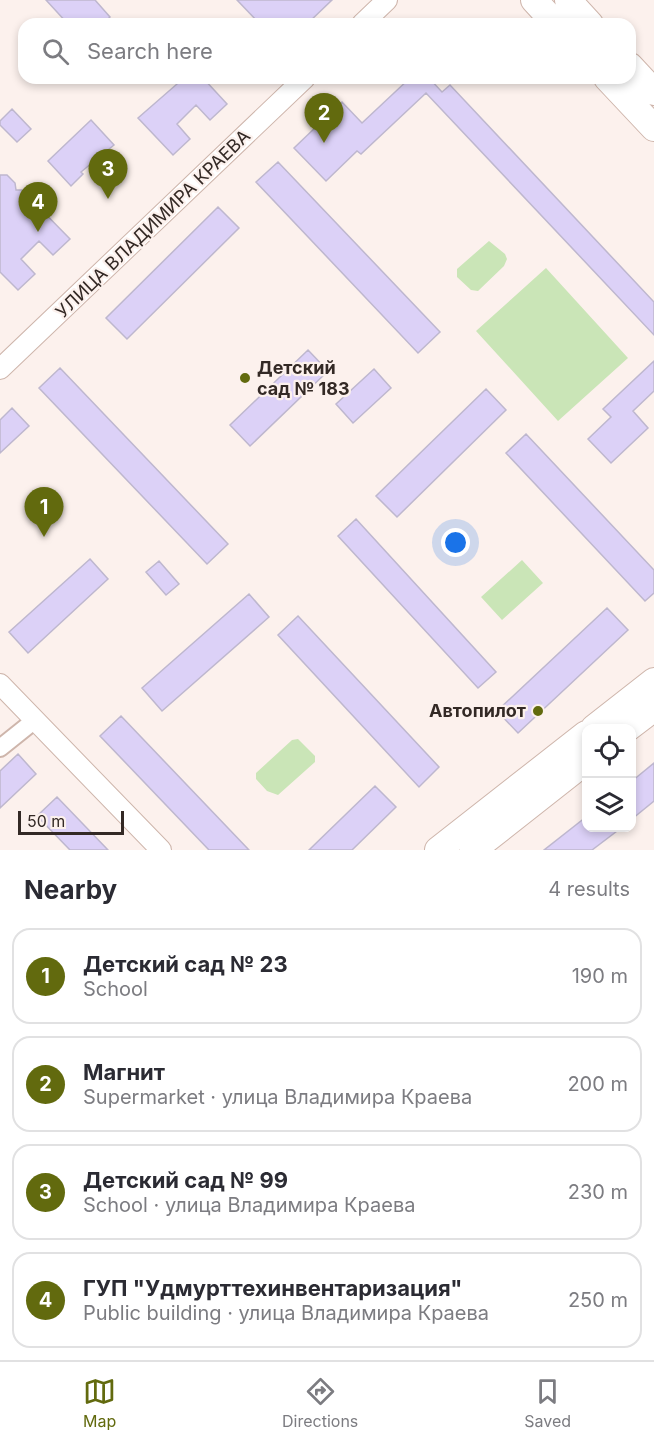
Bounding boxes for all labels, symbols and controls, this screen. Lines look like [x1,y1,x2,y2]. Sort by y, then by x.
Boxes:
search box [18,18,636,84]
icon: search [39,35,72,68]
text: Search here [87,38,213,64]
pin: 2 [304,94,344,143]
street label: УЛИЦА ВЛАДИМИРА КРАЕВА [51,125,254,322]
pin: 3 [88,150,128,199]
pin: 4 [18,182,57,232]
place label: Детский сад № 183 [257,357,350,399]
marker: Детский сад № 183 [238,371,252,385]
pin: 1 [24,488,63,537]
your location [441,528,470,557]
place label: Автопилот [429,700,526,721]
marker: Автопилот [531,704,545,718]
map controls [582,724,636,832]
button: locate [582,724,636,778]
button: layers [582,778,636,832]
scale bar [18,808,124,836]
text: 50 m [27,811,65,831]
text: Nearby [24,874,117,905]
text: 4 results [548,877,630,901]
text: Детский сад № 23 [83,951,288,977]
text: 1 [41,964,50,988]
text: 190 m [572,964,628,988]
text: School [83,977,148,1001]
text: Магнит [83,1059,165,1085]
text: 2 [39,1072,52,1096]
text: 200 m [567,1072,628,1096]
text: Supermarket · улица Владимира Краева [83,1085,472,1109]
text: Детский сад № 99 [83,1167,288,1193]
text: 3 [39,1180,52,1204]
text: 230 m [568,1180,628,1204]
text: School · улица Владимира Краева [83,1193,415,1217]
text: ГУП "Удмурттехинвентаризация" [83,1275,462,1301]
text: 4 [39,1288,52,1312]
text: 250 m [568,1288,628,1312]
text: Public building · улица Владимира Краева [83,1301,489,1325]
tab: Map [83,1375,116,1431]
tab: Directions [282,1375,358,1431]
tab: Saved [524,1375,571,1431]

